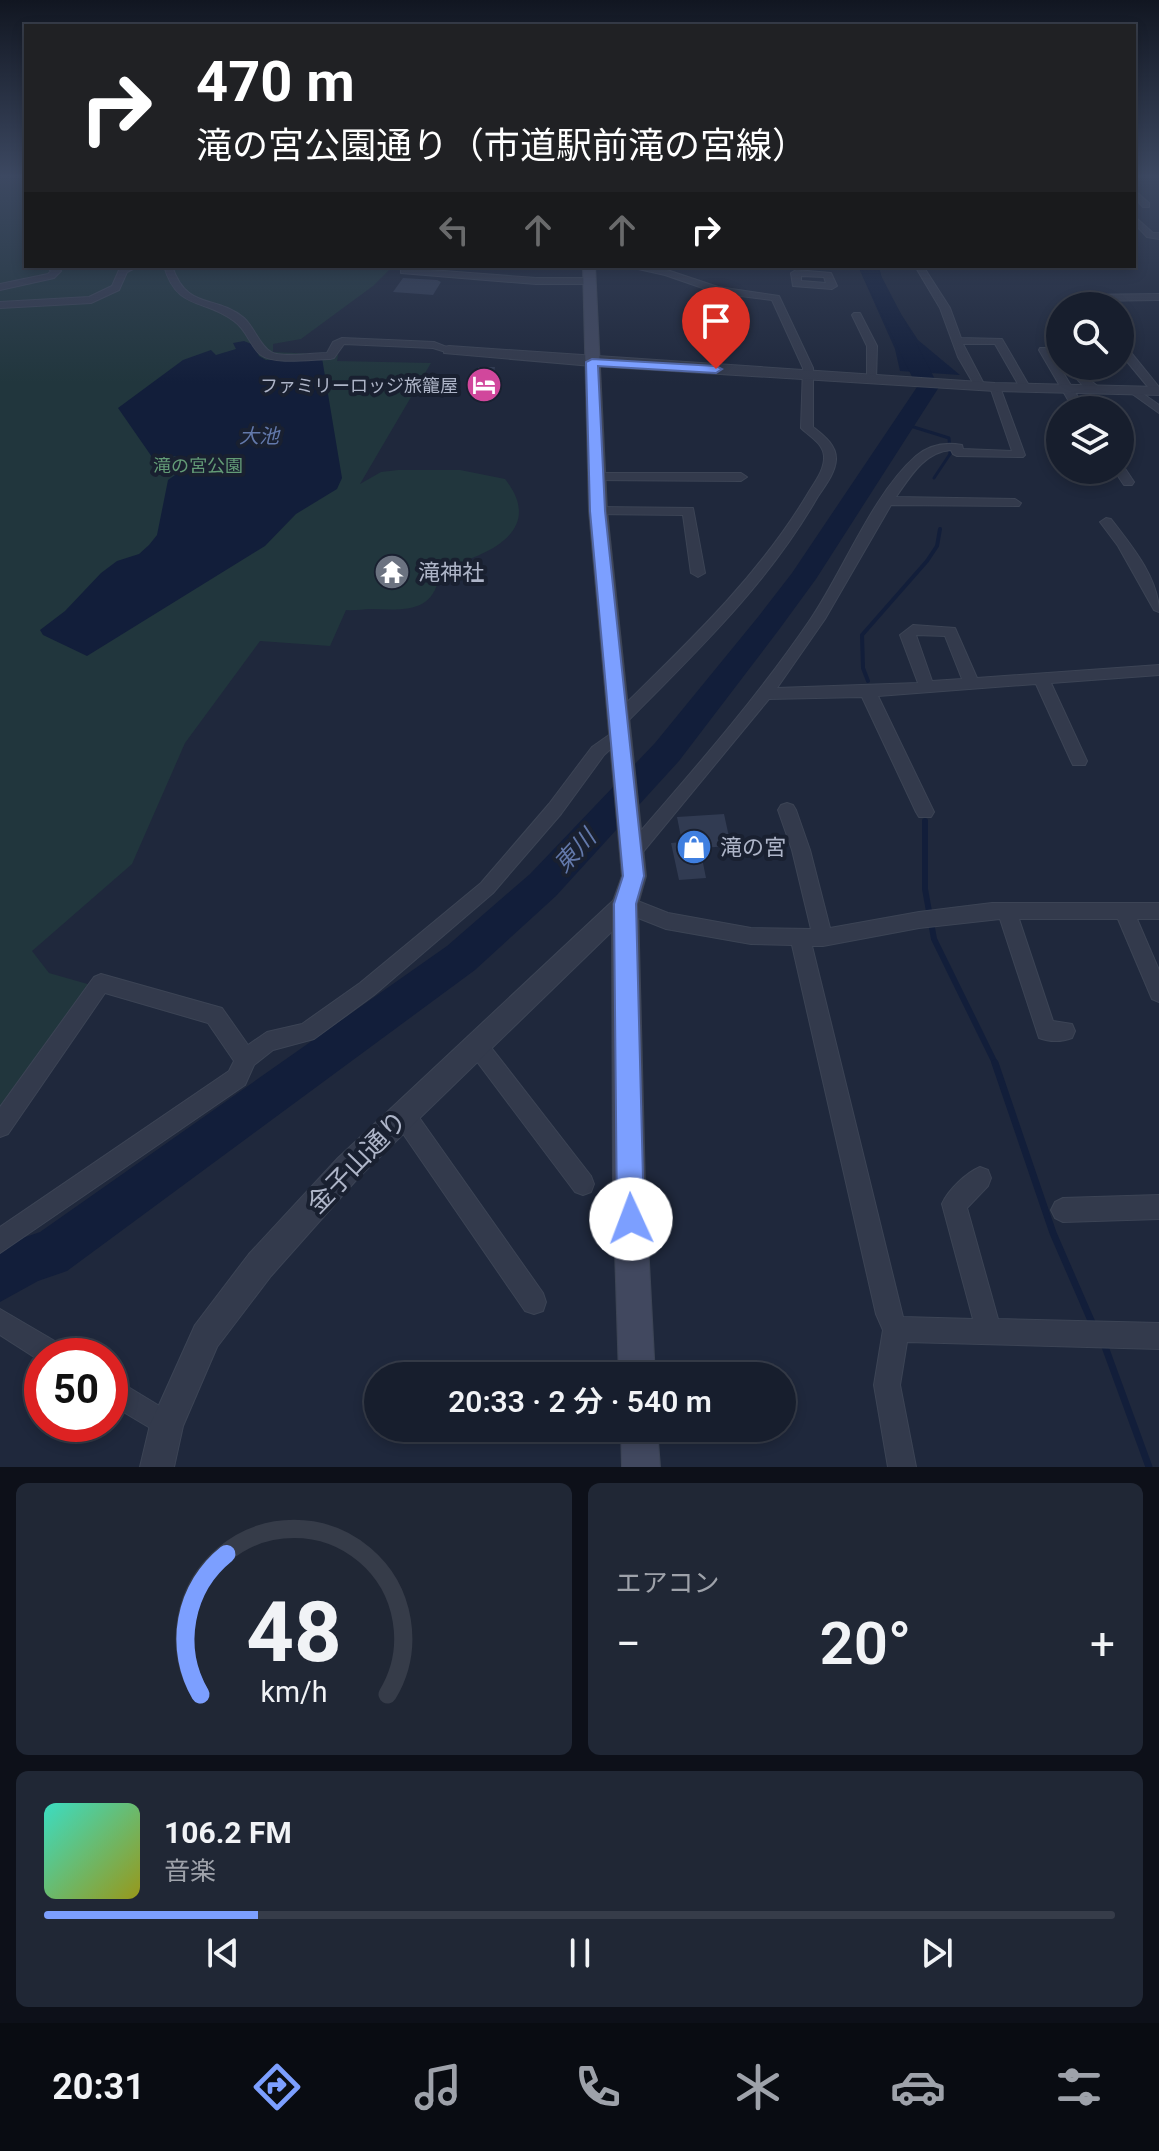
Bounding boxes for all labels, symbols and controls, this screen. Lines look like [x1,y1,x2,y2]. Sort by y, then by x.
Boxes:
text: 470 m [196,49,355,115]
icon: right [64,56,168,160]
text: 滝の宮公園通り（市道駅前滝の宮線） [196,125,808,167]
icon: left [432,208,476,252]
icon: ahead [516,208,560,252]
icon: ahead [600,208,644,252]
icon: right [684,208,728,252]
pin [682,287,750,369]
map controls [1046,292,1134,484]
button: search [1046,292,1134,380]
icon: arrive [694,299,738,343]
hotel icon: ファミリーロッジ旅籠屋 [465,366,503,404]
place label: ファミリーロッジ旅籠屋 [260,375,458,396]
button: layers [1046,396,1134,484]
water label: 大池 [239,424,281,448]
park label: 滝の宮公園 [153,455,243,476]
temple icon: 滝神社 [373,553,411,591]
place label: 滝神社 [418,560,484,585]
water label: 東川 [548,822,604,878]
shop icon: 滝の宮 [675,828,713,866]
place label: 滝の宮 [720,835,786,860]
street label: 金子山通り [301,1105,413,1219]
position arrow [589,1177,673,1261]
speed limit sign: 50 [24,1338,128,1442]
text: 20:33 · 2 分 · 540 m [448,1384,712,1419]
text: エアコン [616,1568,720,1598]
text: 48 [246,1584,341,1681]
text: 20° [819,1608,911,1679]
text: − [616,1618,641,1670]
text: + [1090,1618,1115,1670]
text: km/h [260,1675,327,1709]
text: 106.2 FM [164,1815,292,1850]
text: 音楽 [164,1856,216,1886]
icon: previous [201,1931,245,1975]
icon: pause [558,1931,602,1975]
icon: next [915,1931,959,1975]
icon: directions [249,2059,305,2115]
icon: music [410,2059,466,2115]
icon: phone [570,2059,626,2115]
icon: climate [730,2059,786,2115]
icon: car [890,2059,946,2115]
icon: filters [1051,2059,1107,2115]
text: 20:31 [52,2066,145,2108]

